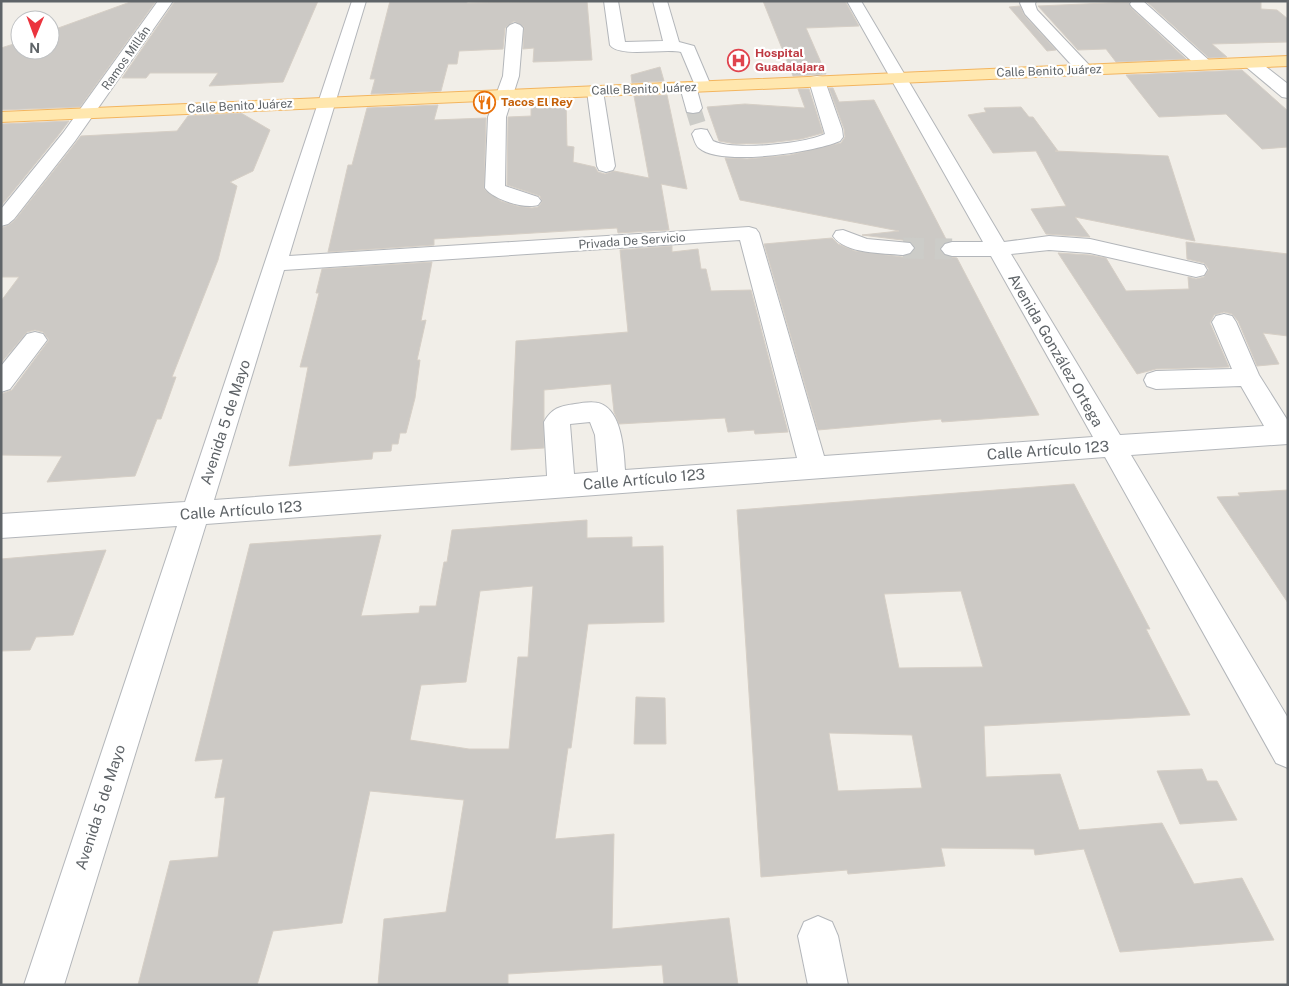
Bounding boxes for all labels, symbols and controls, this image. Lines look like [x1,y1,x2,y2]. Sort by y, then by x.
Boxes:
north arrow [10,10,60,60]
street label: Ramos Millán [99,23,153,93]
text: N [29,40,40,56]
place label: Hospital Guadalajara [755,46,825,74]
hospital icon: Hospital Guadalajara [727,48,751,72]
street label: Calle Benito Juárez [996,62,1102,80]
street label: Calle Benito Juárez [591,80,697,98]
restaurant icon: Tacos El Rey [473,90,497,114]
place label: Tacos El Rey [501,95,573,109]
street label: Calle Benito Juárez [187,96,293,116]
street label: Privada De Servicio [578,230,686,252]
street label: Avenida González Ortega [1005,270,1107,430]
street label: Avenida 5 de Mayo [197,357,253,487]
street label: Calle Artículo 123 [986,437,1110,463]
street label: Calle Artículo 123 [582,465,706,493]
street label: Calle Artículo 123 [179,497,303,523]
street label: Avenida 5 de Mayo [72,742,128,872]

